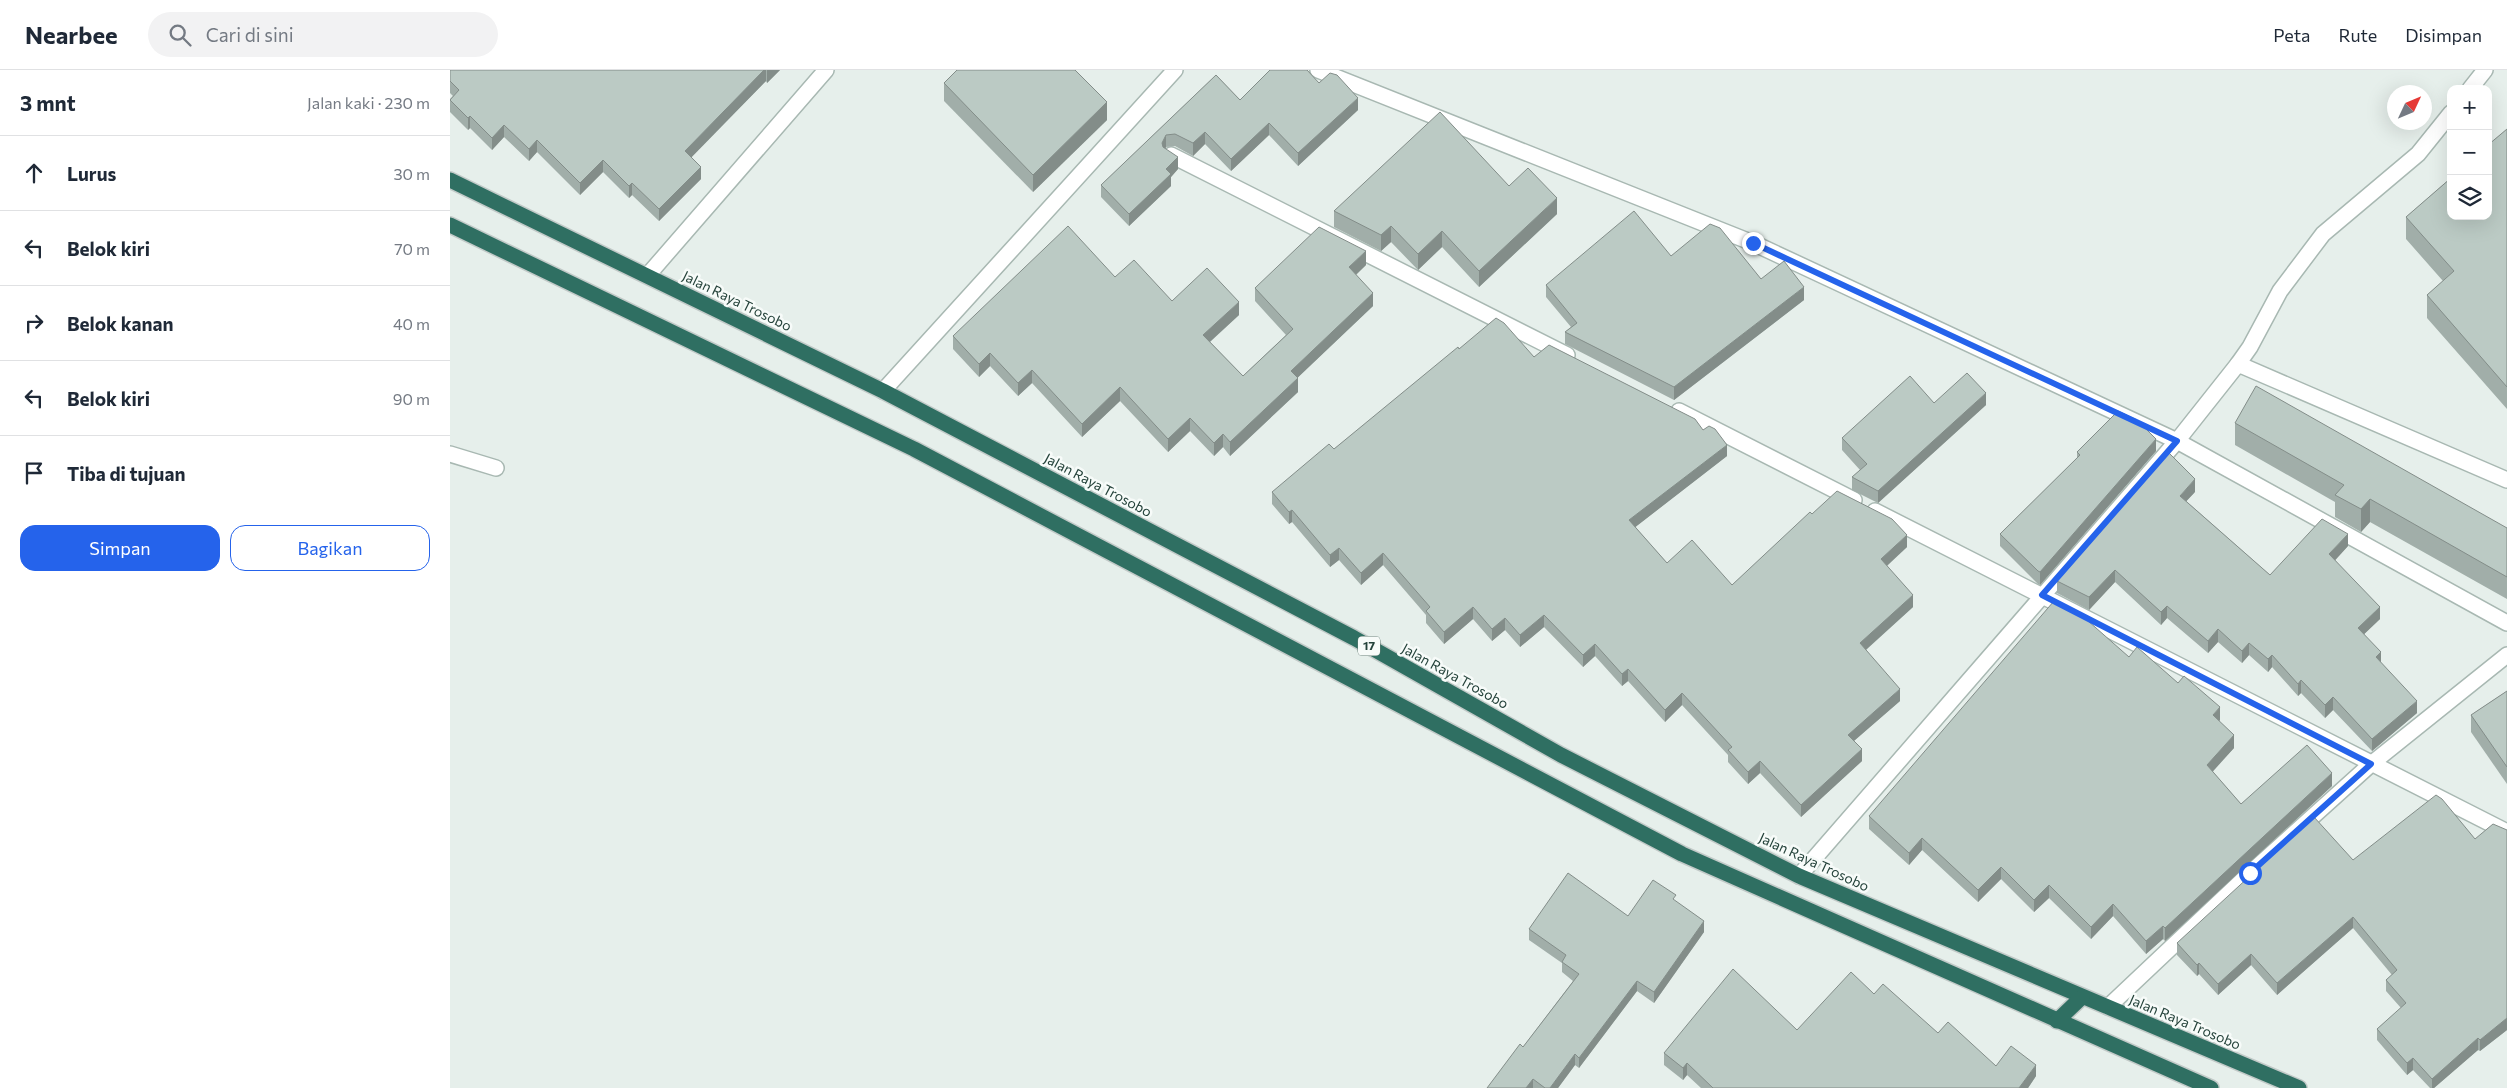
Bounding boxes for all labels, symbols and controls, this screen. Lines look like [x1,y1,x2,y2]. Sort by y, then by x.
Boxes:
search box [148,12,498,57]
text: Nearbee [25,20,118,49]
icon: search [166,21,194,49]
text: Cari di sini [206,23,294,46]
text: Peta [2273,24,2310,46]
text: Rute [2338,24,2377,46]
text: Disimpan [2405,24,2482,46]
north arrow [2387,85,2432,130]
map controls [2447,85,2492,220]
button: + [2447,85,2492,130]
text: 3 mnt [20,90,76,115]
text: Jalan kaki · 230 m [307,93,430,112]
button: − [2447,130,2492,175]
icon: ahead [20,159,48,187]
text: Lurus [67,162,116,185]
text: 30 m [393,164,430,183]
button: layers [2447,175,2492,220]
route end [1742,232,1765,255]
icon: left [20,234,48,262]
text: Belok kiri [67,237,150,260]
text: 70 m [394,239,430,258]
street label: Jalan Raya Trosobo [680,267,795,334]
icon: right [20,309,48,337]
text: Belok kanan [67,312,174,335]
text: 40 m [393,314,430,333]
icon: left [20,384,48,412]
text: Belok kiri [67,387,150,410]
text: 90 m [393,389,430,408]
street label: Jalan Raya Trosobo [1042,449,1155,520]
icon: arrive [20,459,48,487]
text: Tiba di tujuan [67,462,185,485]
button: Simpan [20,525,220,571]
button: Bagikan [230,525,430,571]
road number: 17 [1358,636,1380,656]
street label: Jalan Raya Trosobo [1399,639,1512,712]
street label: Jalan Raya Trosobo [1757,829,1872,894]
route start [2239,862,2262,885]
street label: Jalan Raya Trosobo [2127,990,2243,1053]

